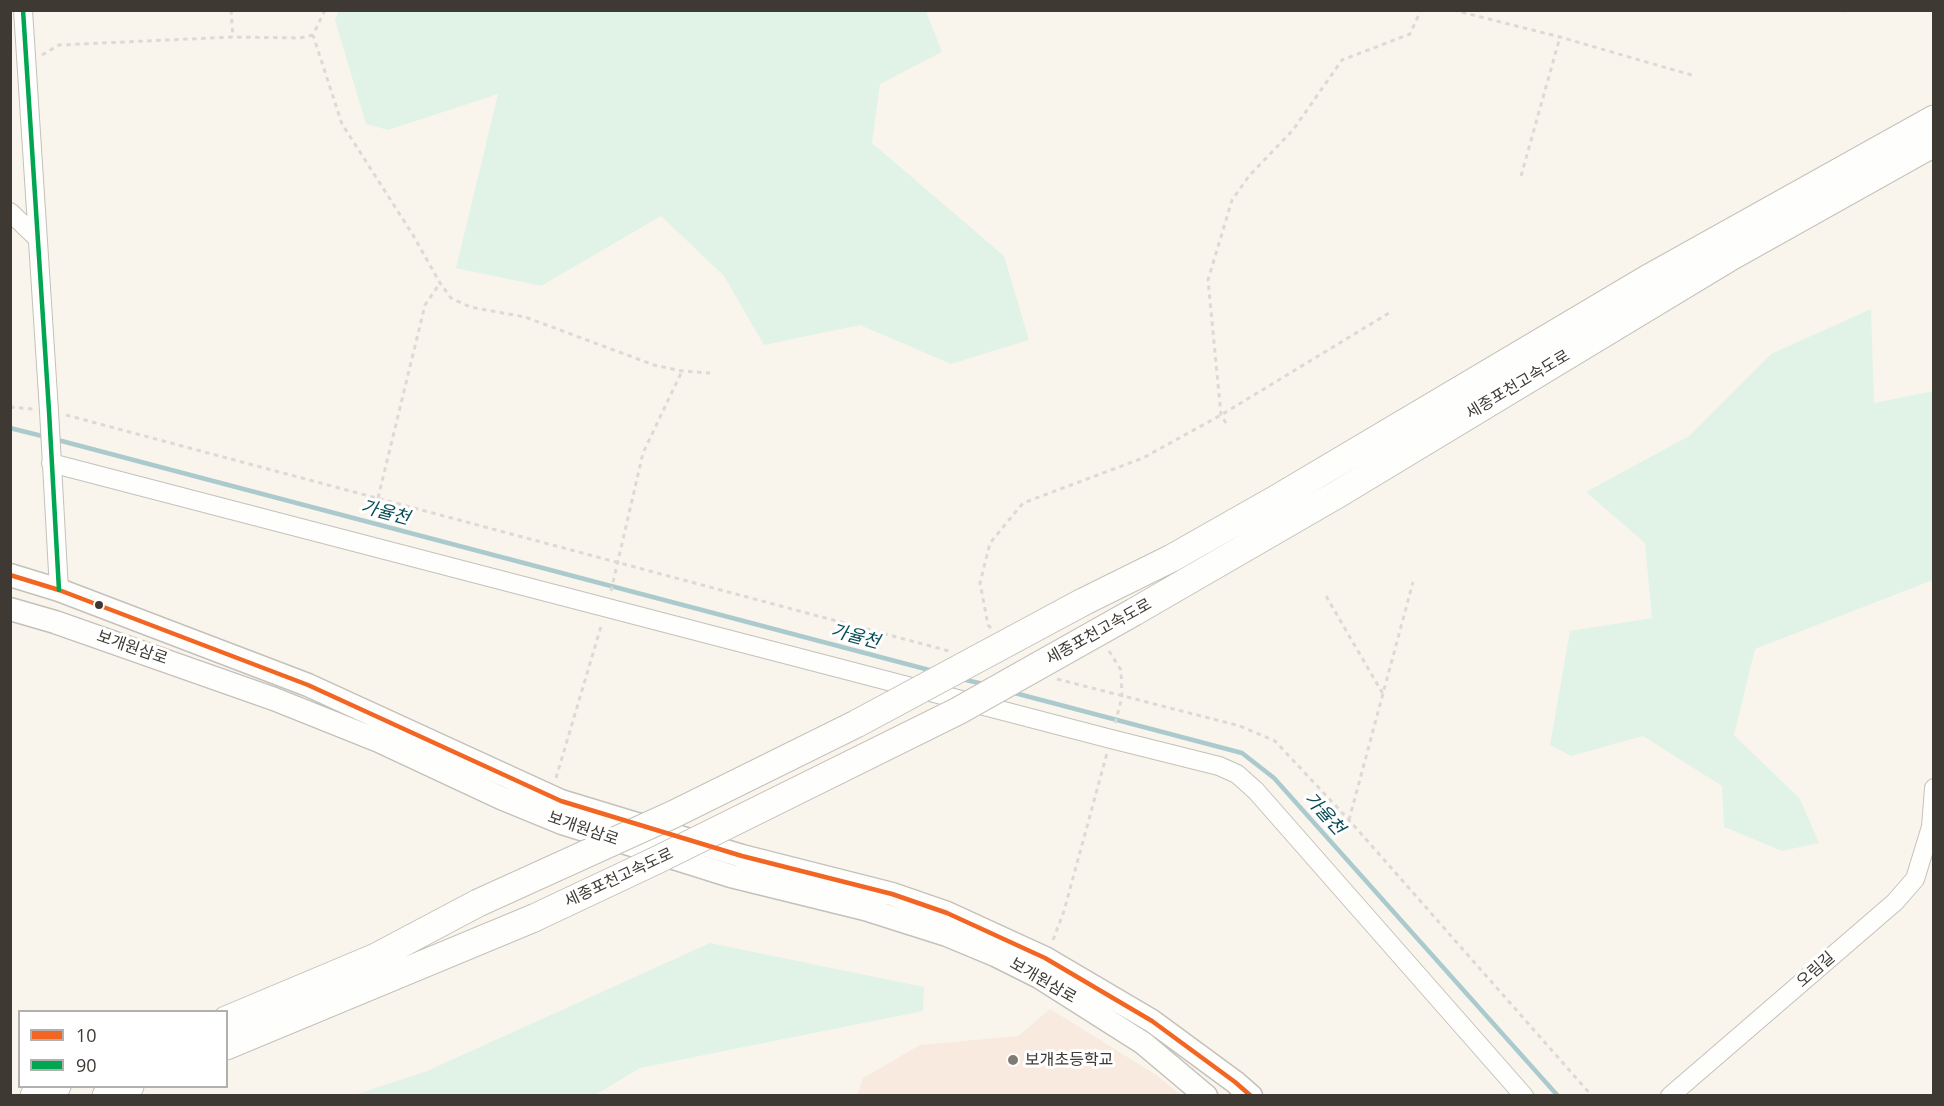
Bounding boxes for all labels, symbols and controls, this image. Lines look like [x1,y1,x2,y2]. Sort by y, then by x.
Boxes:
street label: 세종포천고속도로 [1463,346,1573,424]
water label: 가율천 [358,496,412,530]
street label: 세종포천고속도로 [1043,595,1155,669]
unlabelled marker [93,599,105,611]
water label: 가율천 [828,620,882,654]
street label: 보개원삼로 [94,627,170,669]
water label: 가율천 [1299,788,1349,840]
street label: 보개원삼로 [545,808,621,850]
street label: 세종포천고속도로 [562,844,676,912]
street label: 오림길 [1793,948,1839,992]
street label: 보개원삼로 [1006,954,1080,1008]
legend [18,1010,228,1088]
text: 10 [76,1023,97,1047]
place label: 보개초등학교 [1025,1050,1113,1070]
text: 90 [76,1053,97,1077]
marker: 보개초등학교 [1006,1053,1020,1067]

